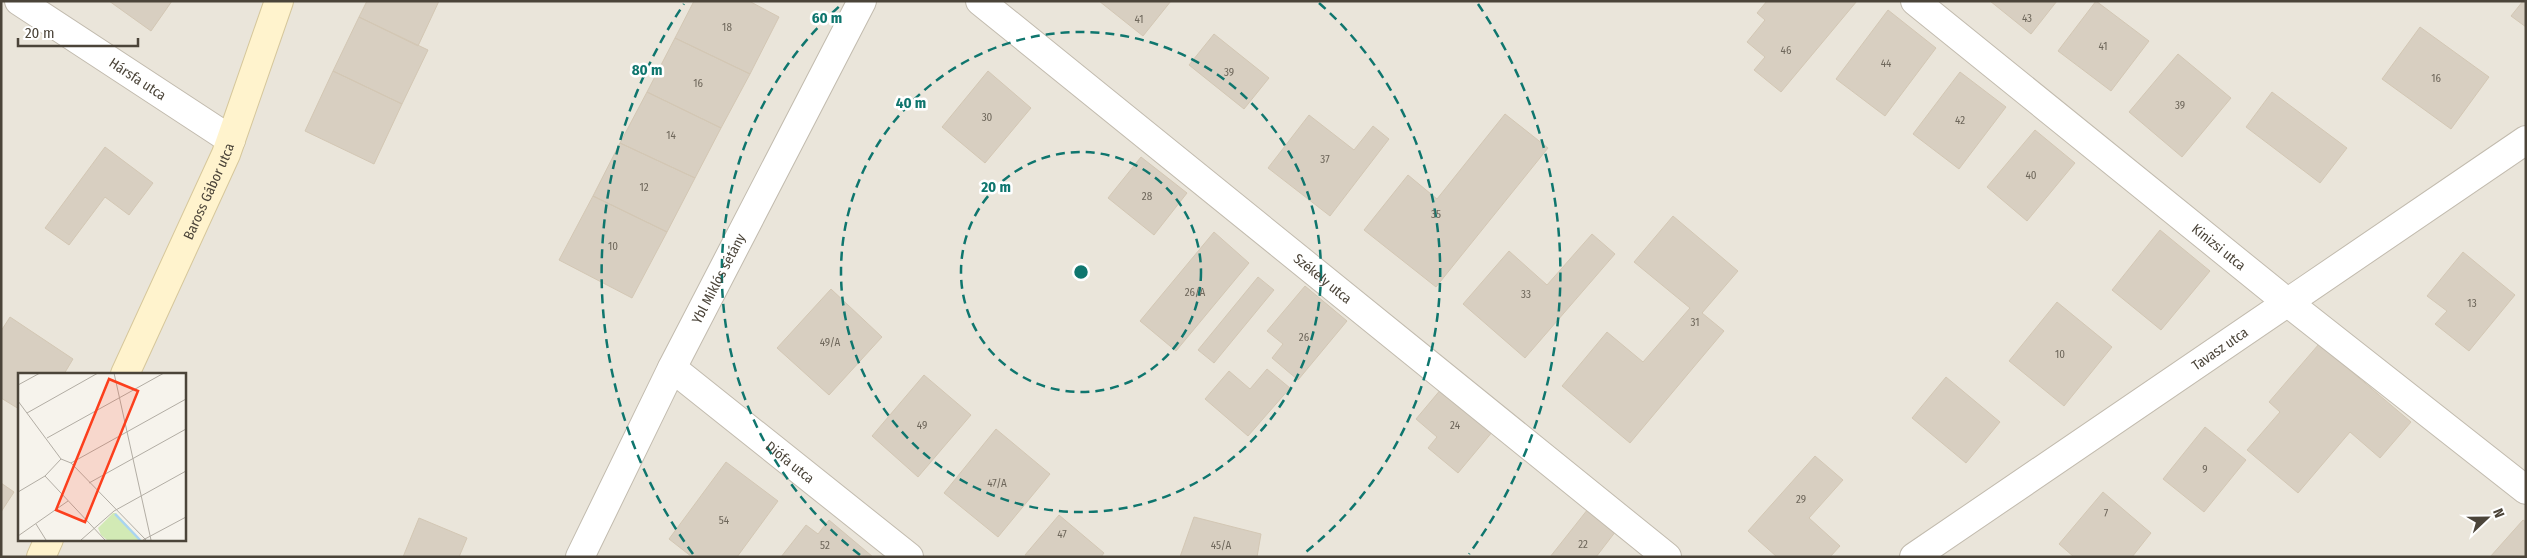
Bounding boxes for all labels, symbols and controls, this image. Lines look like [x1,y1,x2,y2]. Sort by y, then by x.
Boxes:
text: 60 m [812,9,842,27]
house number: 43 [2022,12,2032,25]
house number: 41 [1134,13,1144,26]
scale bar [18,15,138,47]
house number: 18 [722,21,732,34]
text: 20 m [25,24,55,42]
house number: 41 [2098,40,2108,53]
house number: 46 [1781,44,1792,57]
street label: Hársfa utca [106,54,169,104]
house number: 44 [1881,57,1892,70]
text: 80 m [632,61,662,79]
house number: 39 [1224,66,1234,79]
house number: 16 [2431,72,2441,85]
house number: 16 [693,77,703,90]
text: 40 m [896,94,926,112]
house number: 39 [2175,99,2185,112]
house number: 30 [982,111,993,124]
house number: 42 [1955,114,1965,127]
house number: 14 [666,129,676,142]
street label: Baross Gábor utca [180,141,238,242]
house number: 37 [1320,153,1330,166]
house number: 40 [2025,169,2037,182]
text: 20 m [980,178,1011,196]
house number: 12 [639,181,649,194]
house number: 28 [1142,190,1153,203]
house number: 35 [1431,208,1441,221]
street label: Kinizsi utca [2188,220,2249,274]
street label: Ybl Miklós sétány [688,230,750,327]
house number: 10 [608,240,618,253]
street label: Székely utca [1290,250,1355,308]
centre of rings [1072,263,1090,281]
house number: 26/A [1185,286,1206,299]
house number: 33 [1521,288,1531,301]
house number: 13 [2467,297,2477,310]
house number: 31 [1691,316,1700,329]
street label: Tavasz utca [2189,324,2252,374]
house number: 26 [1299,331,1310,344]
house number: 49/A [820,336,841,349]
house number: 10 [2055,348,2065,361]
inset map [18,373,185,540]
house number: 49 [917,419,927,432]
house number: 24 [1450,419,1461,432]
street label: Diófa utca [762,438,818,487]
house number: 9 [2202,463,2208,476]
house number: 47/A [987,477,1007,490]
house number: 29 [1796,493,1806,506]
north arrow [2462,493,2512,543]
text: N [2489,506,2508,520]
house number: 7 [2104,507,2109,520]
house number: 54 [719,514,730,527]
house number: 47 [1057,528,1067,541]
house number: 22 [1578,538,1588,551]
house number: 52 [820,539,830,552]
house number: 45/A [1211,539,1232,552]

